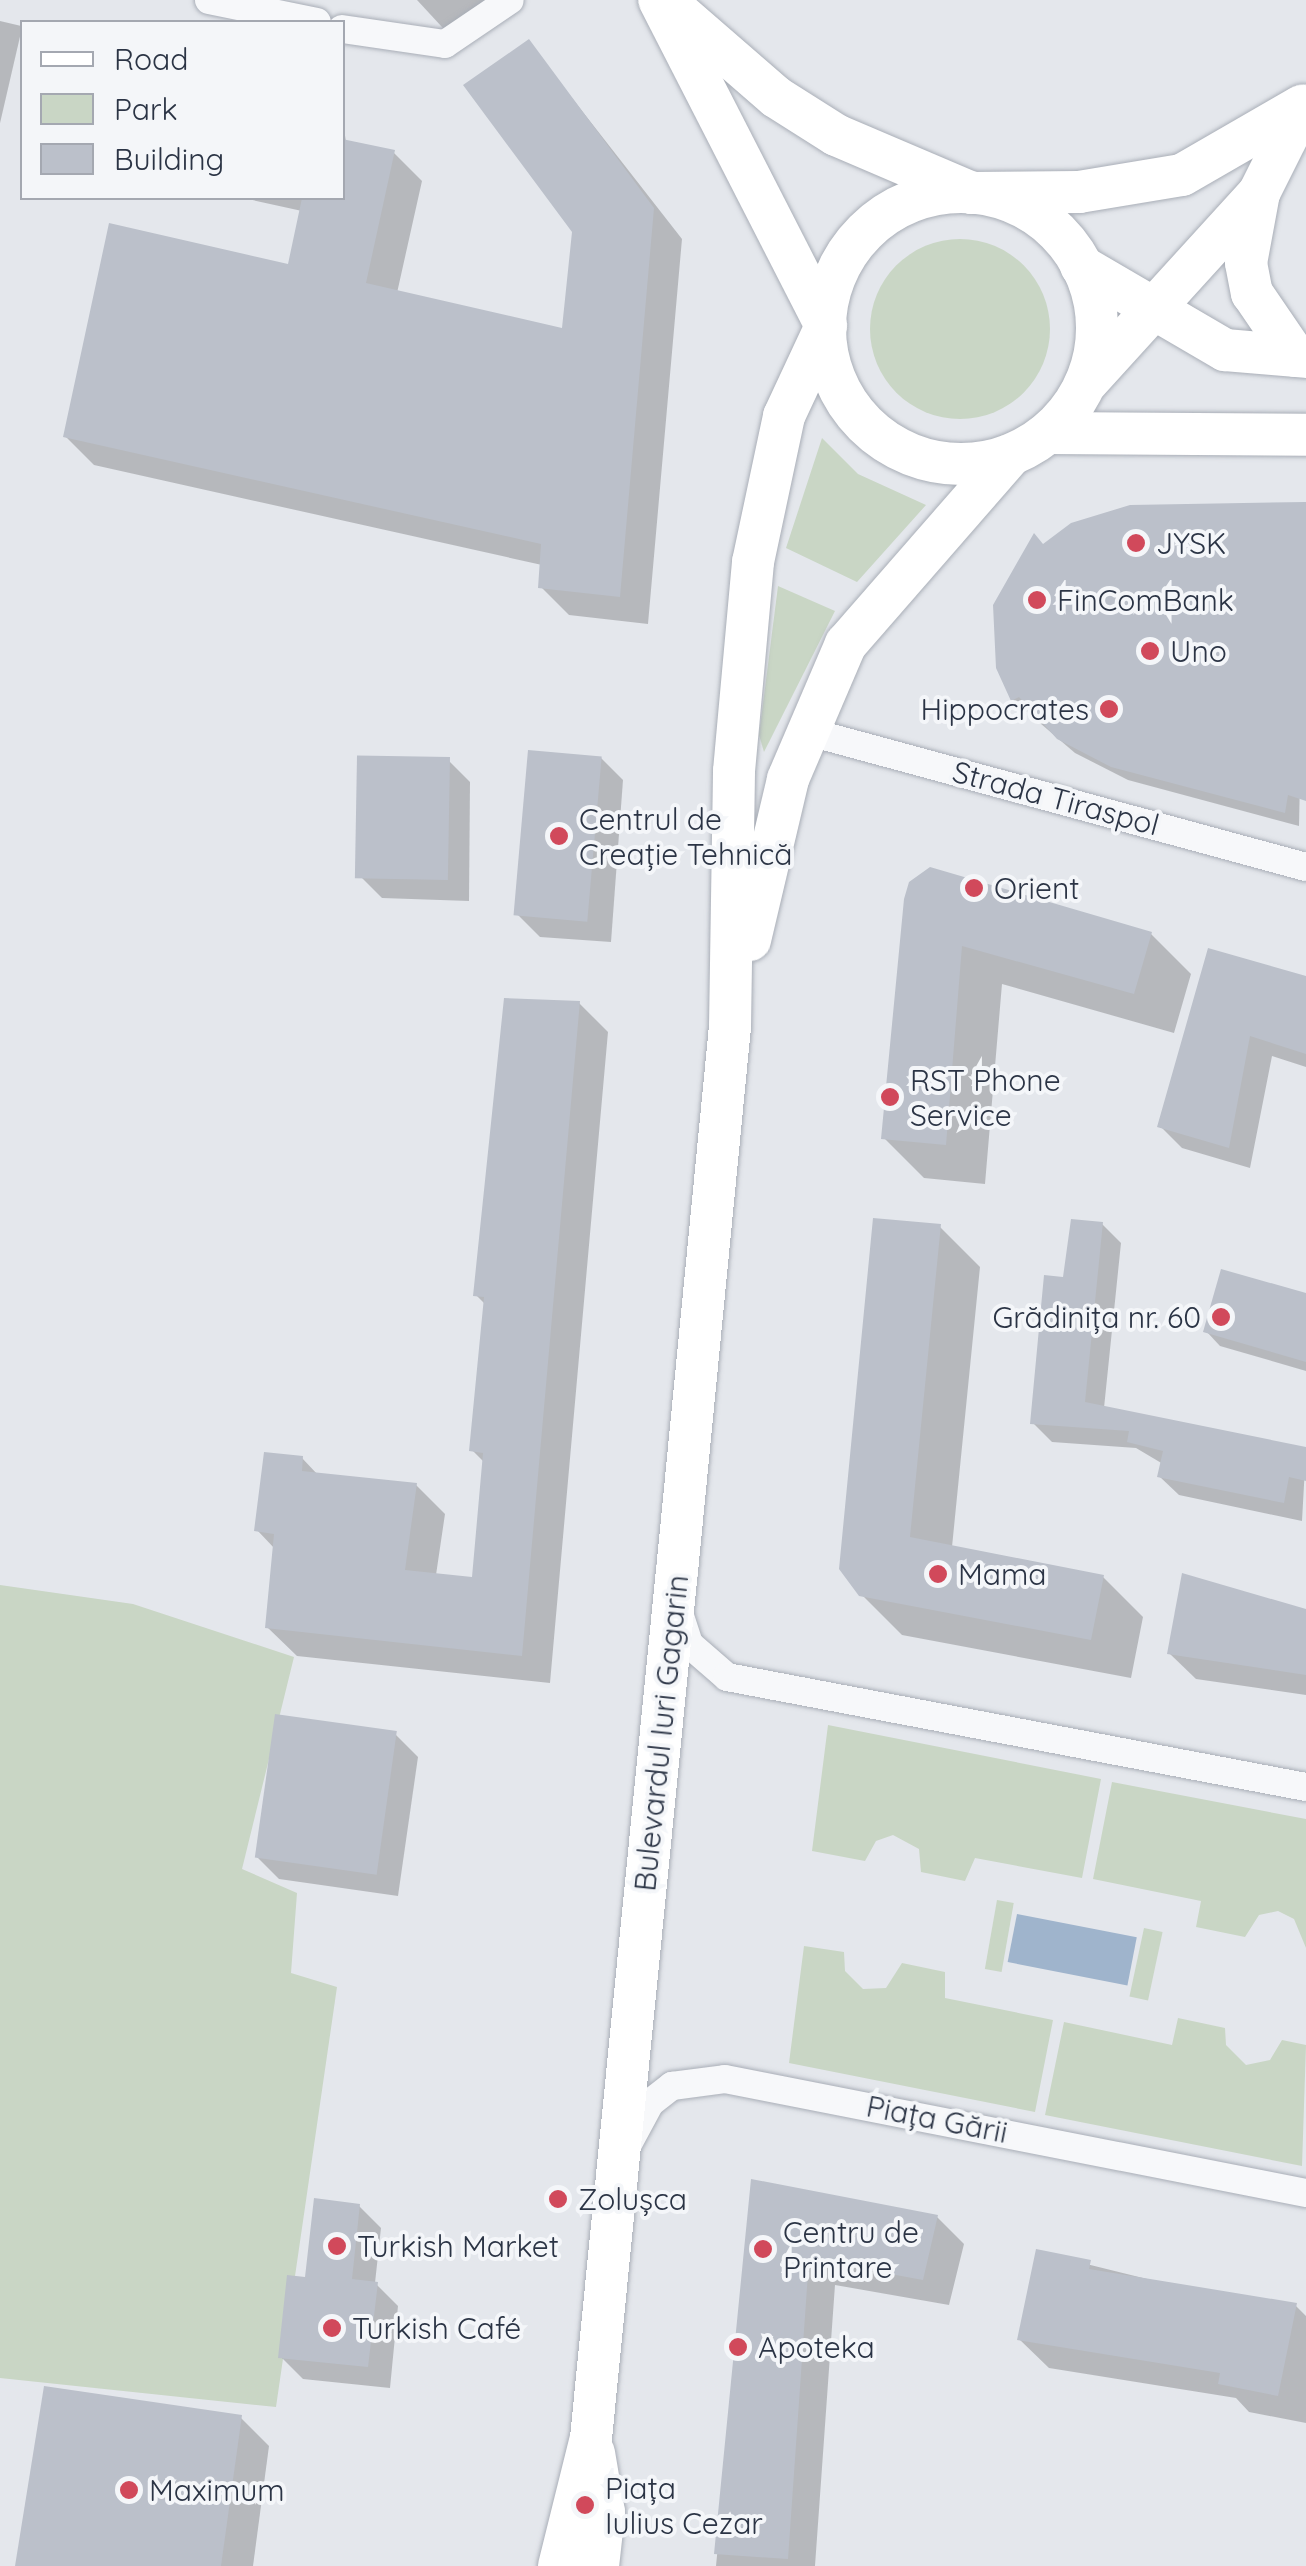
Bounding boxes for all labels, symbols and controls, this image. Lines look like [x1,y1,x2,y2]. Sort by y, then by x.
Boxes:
legend [20,20,345,200]
text: Road [114,40,188,78]
text: Park [114,90,178,128]
text: Building [114,140,224,178]
place label: JYSK [1156,525,1226,561]
marker: JYSK [1125,532,1147,554]
place label: FinComBank [1057,582,1234,618]
marker: FinComBank [1026,589,1048,611]
place label: Uno [1170,633,1227,669]
marker: Uno [1139,640,1161,662]
place label: Hippocrates [921,691,1089,727]
marker: Hippocrates [1098,698,1120,720]
street label: Strada Tiraspol [949,753,1163,843]
place label: Centrul de Creație Tehnică [579,801,792,872]
marker: Centrul de Creație Tehnică [548,825,570,847]
place label: Orient [994,870,1079,906]
marker: Orient [963,877,985,899]
place label: RST Phone Service [910,1062,1061,1132]
marker: RST Phone Service [879,1086,901,1108]
place label: Grădinița nr. 60 [993,1299,1201,1335]
marker: Grădinița nr. 60 [1210,1306,1232,1328]
place label: Mama [958,1556,1047,1592]
marker: Mama [927,1563,949,1585]
street label: Bulevardul Iuri Gagarin [626,1573,696,1893]
street label: Piața Gării [863,2088,1011,2150]
place label: Zolușca [578,2181,687,2217]
marker: Zolușca [547,2188,569,2210]
place label: Centru de Printare [783,2214,919,2284]
place label: Turkish Market [357,2228,559,2264]
marker: Turkish Market [326,2235,348,2257]
marker: Centru de Printare [752,2238,774,2260]
place label: Turkish Café [352,2310,521,2346]
marker: Turkish Café [321,2317,343,2339]
place label: Apoteka [758,2329,875,2365]
marker: Apoteka [727,2336,749,2358]
place label: Piața Iulius Cezar [605,2470,763,2540]
place label: Maximum [149,2472,285,2508]
marker: Maximum [118,2479,140,2501]
marker: Piața Iulius Cezar [574,2494,596,2516]

